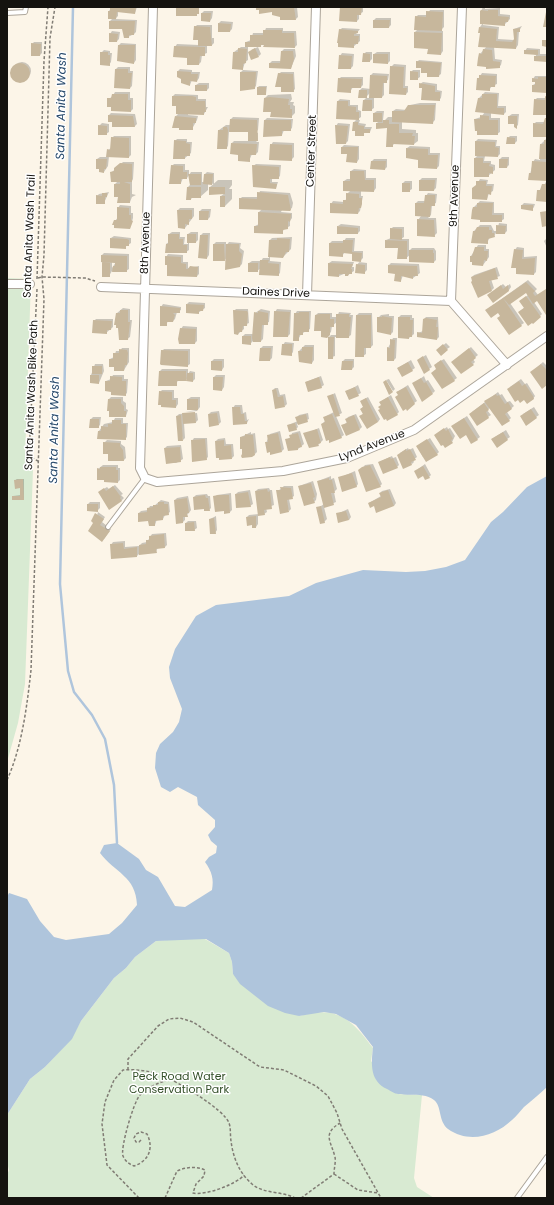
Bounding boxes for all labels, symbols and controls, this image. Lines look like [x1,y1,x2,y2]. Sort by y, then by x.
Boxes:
water label: Santa Anita Wash [54,52,70,160]
street label: Center Street [304,115,320,187]
street label: 9th Avenue [447,165,463,227]
street label: Santa Anita Wash Trail [21,174,39,298]
street label: 8th Avenue [138,212,154,274]
street label: Daines Drive [242,285,310,301]
street label: Santa Anita Wash Bike Path [23,320,41,470]
water label: Santa Anita Wash [47,376,63,484]
street label: Lynd Avenue [337,427,407,465]
park label: Peck Road Water Conservation Park [129,1070,229,1096]

